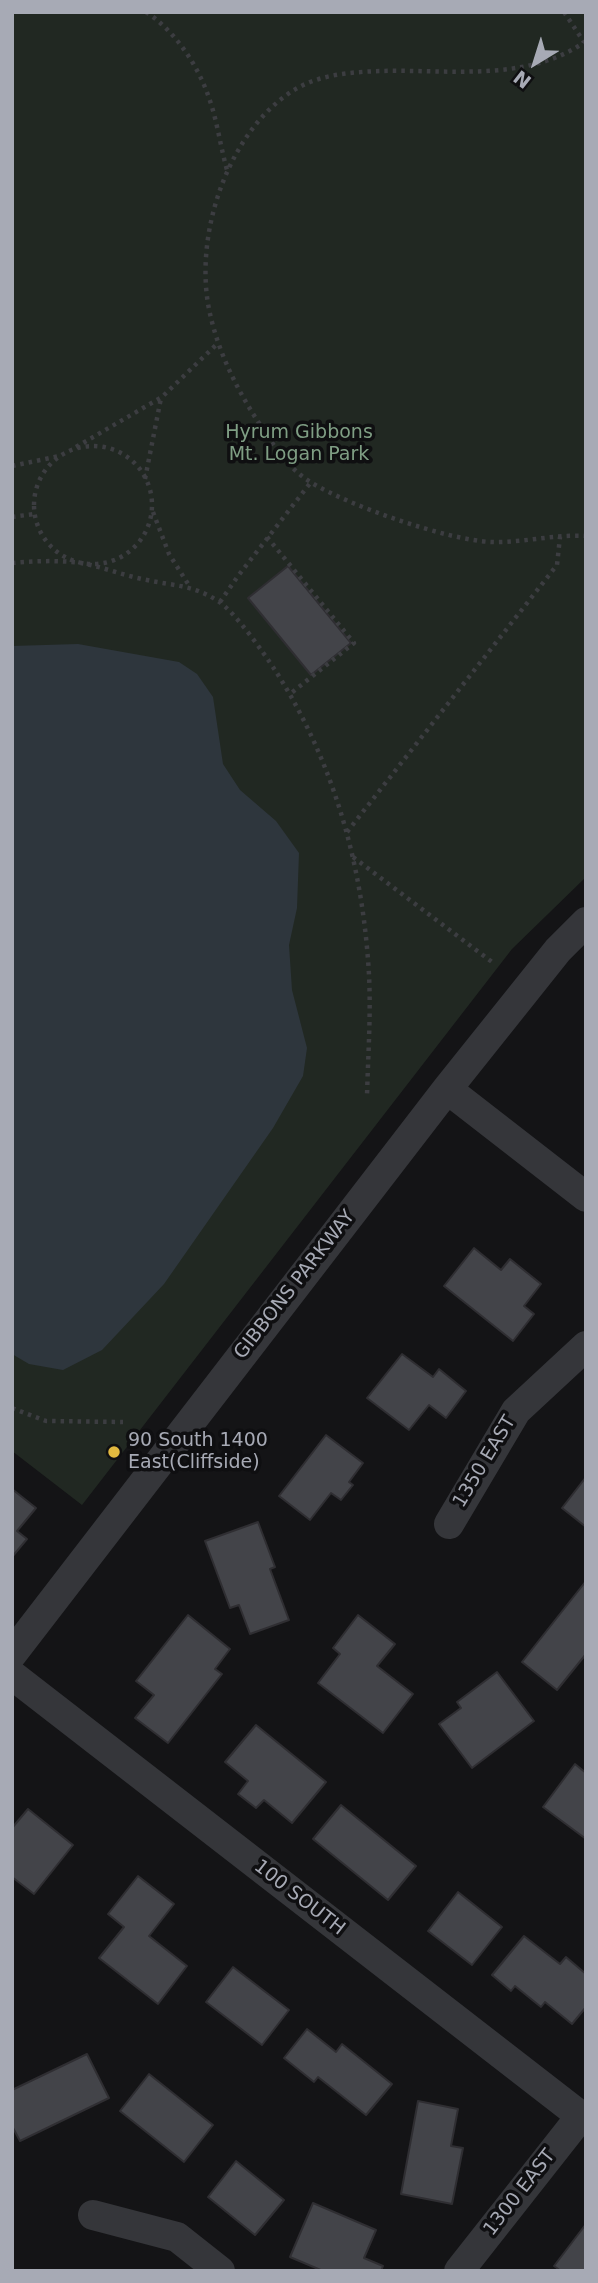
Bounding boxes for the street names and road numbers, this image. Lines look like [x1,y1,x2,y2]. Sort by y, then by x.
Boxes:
street label: GIBBONS PARKWAY [230,1206,360,1364]
street label: 1350 EAST [449,1412,521,1512]
street label: 100 SOUTH [249,1855,349,1941]
street label: 1300 EAST [479,2145,561,2241]

